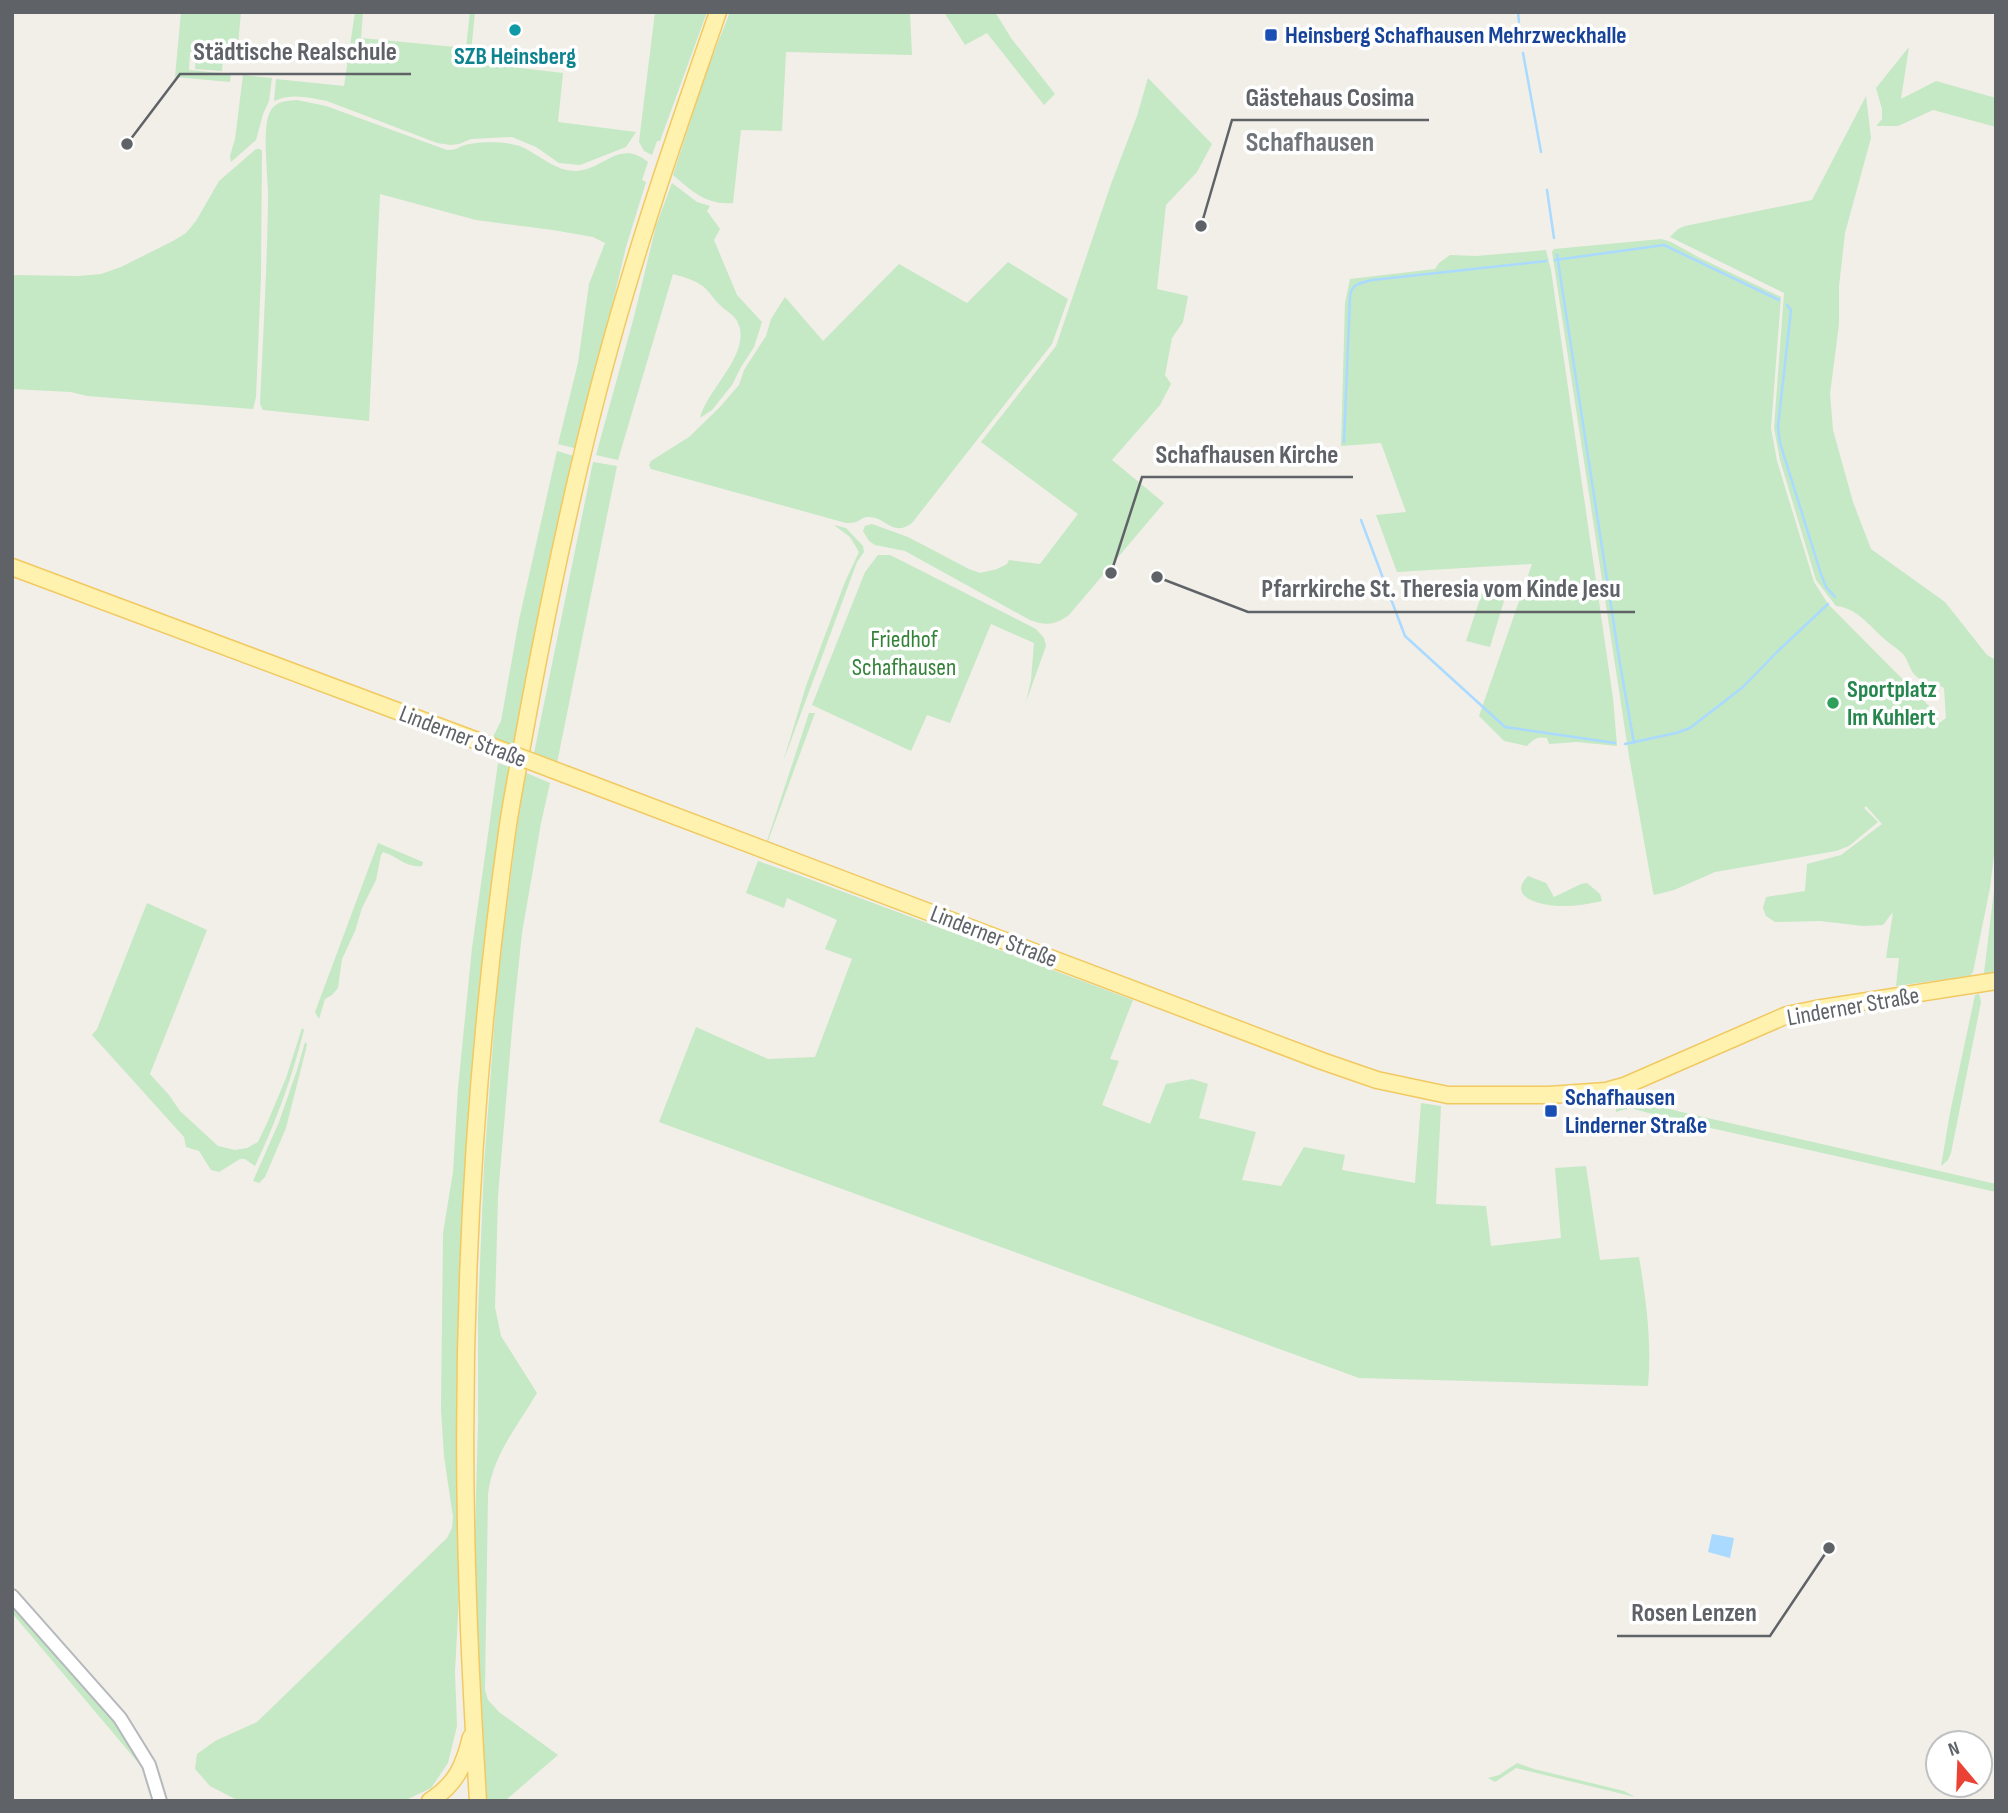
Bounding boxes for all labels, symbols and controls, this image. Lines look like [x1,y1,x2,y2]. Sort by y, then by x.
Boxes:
place label: Heinsberg Schafhausen Mehrzweckhalle [1285,21,1627,50]
marker: SZB Heinsberg [507,22,523,38]
callout: Städtische Realschule [180,27,411,74]
marker: Heinsberg Schafhausen Mehrzweckhalle [1263,27,1279,43]
text: Städtische Realschule [193,37,397,68]
place label: SZB Heinsberg [454,42,576,71]
callout: Gästehaus Cosima [1232,73,1429,120]
text: Gästehaus Cosima [1246,83,1414,114]
district label: Schafhausen [1246,126,1374,159]
callout: Schafhausen Kirche [1142,430,1353,477]
text: Schafhausen Kirche [1156,440,1338,471]
callout: Pfarrkirche St. Theresia vom Kinde Jesu [1248,565,1635,612]
text: Pfarrkirche St. Theresia vom Kinde Jesu [1261,574,1621,605]
park label: Friedhof Schafhausen [852,625,956,682]
place label: Sportplatz Im Kuhlert [1847,675,1937,732]
marker: Sportplatz Im Kuhlert [1825,695,1841,711]
street label: Linderner Straße [395,699,531,774]
street label: Linderner Straße [926,899,1062,974]
street label: Linderner Straße [1785,981,1922,1032]
place label: Schafhausen Linderner Straße [1565,1083,1707,1140]
marker: Schafhausen Linderner Straße [1543,1103,1559,1119]
callout: Rosen Lenzen [1617,1589,1770,1636]
text: Rosen Lenzen [1631,1598,1757,1629]
north arrow [1924,1729,1994,1799]
text: N [1945,1737,1962,1762]

